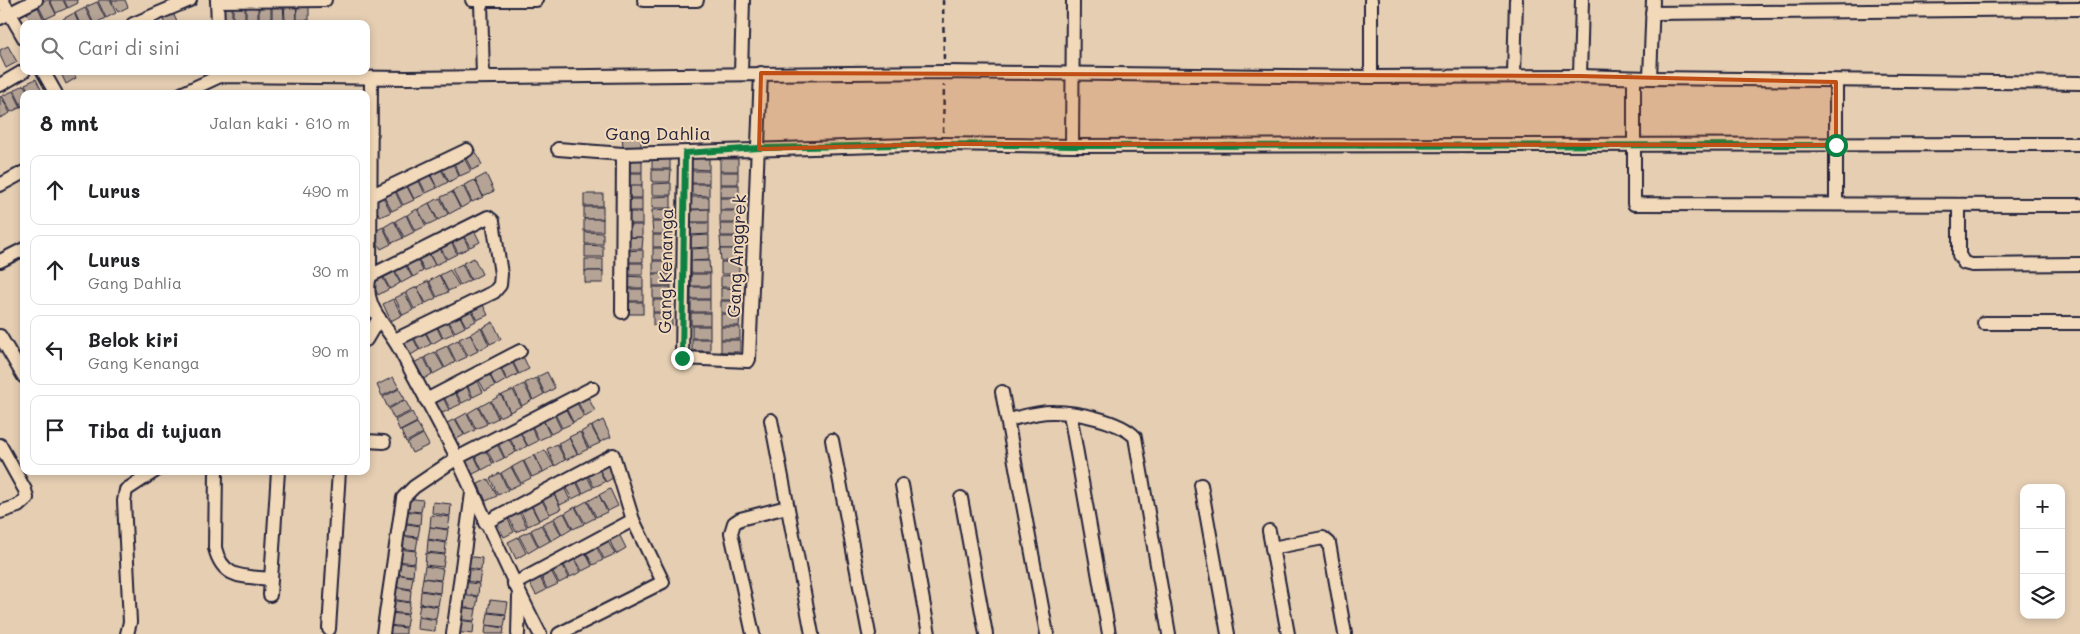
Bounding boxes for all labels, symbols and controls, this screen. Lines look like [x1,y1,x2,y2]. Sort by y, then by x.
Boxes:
search box [20,20,370,75]
icon: search [38,34,66,62]
text: Cari di sini [78,35,180,60]
text: 8 mnt [40,109,99,136]
text: Jalan kaki · 610 m [210,112,350,133]
street label: Gang Dahlia [605,121,711,145]
route start [1825,134,1848,157]
icon: ahead [41,176,69,204]
text: Lurus [88,178,140,203]
text: 490 m [302,180,349,201]
street label: Gang Anggrek [721,194,751,318]
street label: Gang Kenanga [652,208,678,334]
text: Lurus [88,247,140,272]
icon: ahead [41,256,69,284]
text: 30 m [312,260,349,281]
text: Gang Dahlia [88,272,182,293]
text: Belok kiri [88,327,179,352]
icon: left [41,336,69,364]
text: 90 m [312,340,349,361]
route end [671,347,694,370]
text: Gang Kenanga [88,352,200,373]
icon: arrive [41,416,69,444]
text: Tiba di tujuan [88,418,221,443]
map controls [2020,484,2065,619]
button: + [2020,484,2065,529]
button: − [2020,529,2065,574]
button: layers [2020,574,2065,619]

